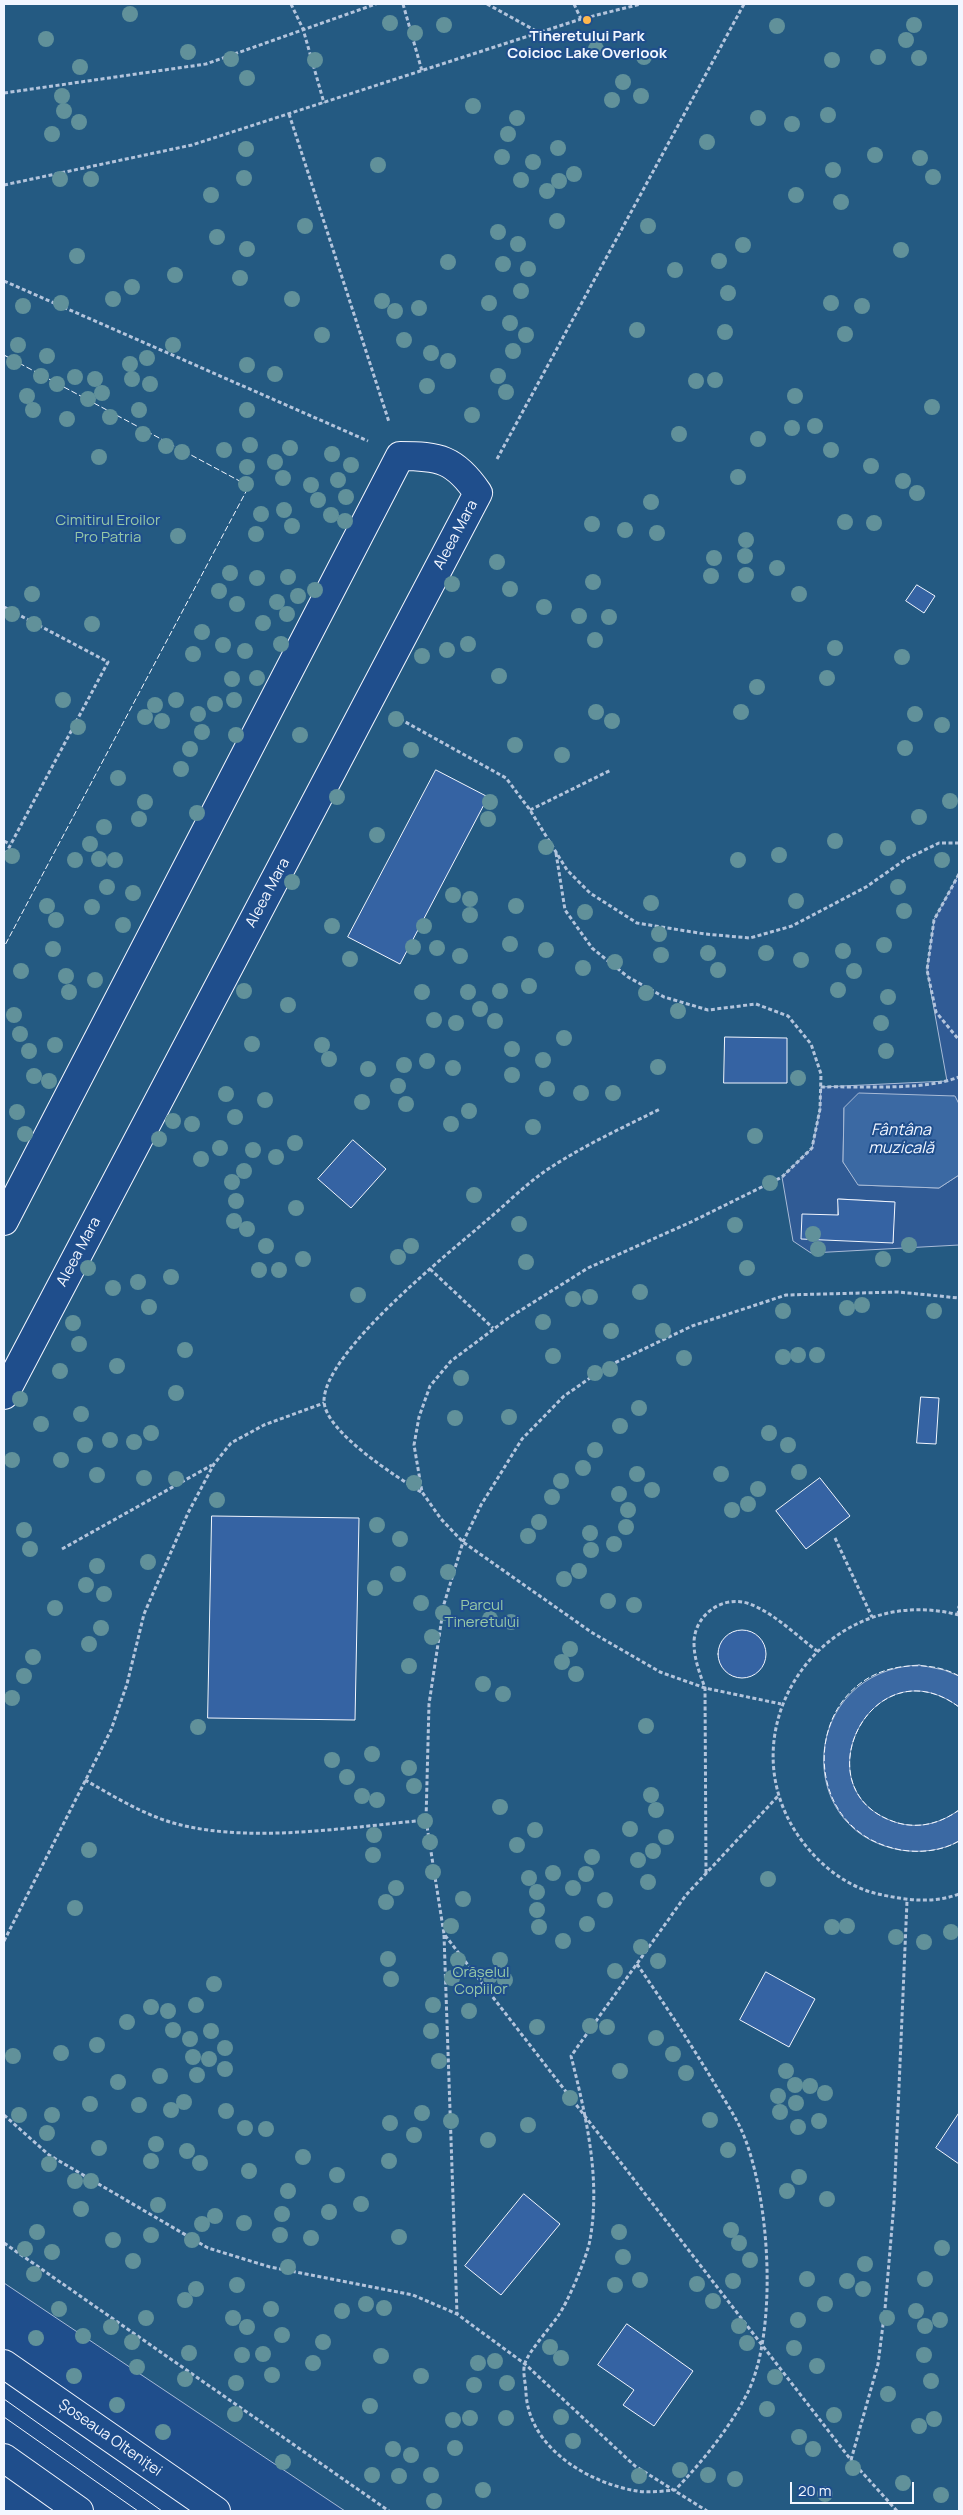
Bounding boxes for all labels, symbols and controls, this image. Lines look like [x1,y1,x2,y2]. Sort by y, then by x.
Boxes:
marker: Tineretului Park Coicioc Lake Overlook [581,14,593,26]
place label: Tineretului Park Coicioc Lake Overlook [507,28,667,63]
street label: Aleea Mara [430,497,482,573]
park label: Cimitirul Eroilor Pro Patria [56,512,160,547]
street label: Aleea Mara [242,855,294,931]
water label: Fântâna muzicală [868,1121,934,1159]
street label: Aleea Mara [53,1214,105,1290]
park label: Parcul Tineretului [445,1597,519,1632]
park label: Orășelul Copiilor [453,1964,509,1999]
street label: Șoseaua Olteniței [55,2396,165,2480]
scale bar [793,2472,917,2504]
text: 20 m [798,2480,831,2501]

